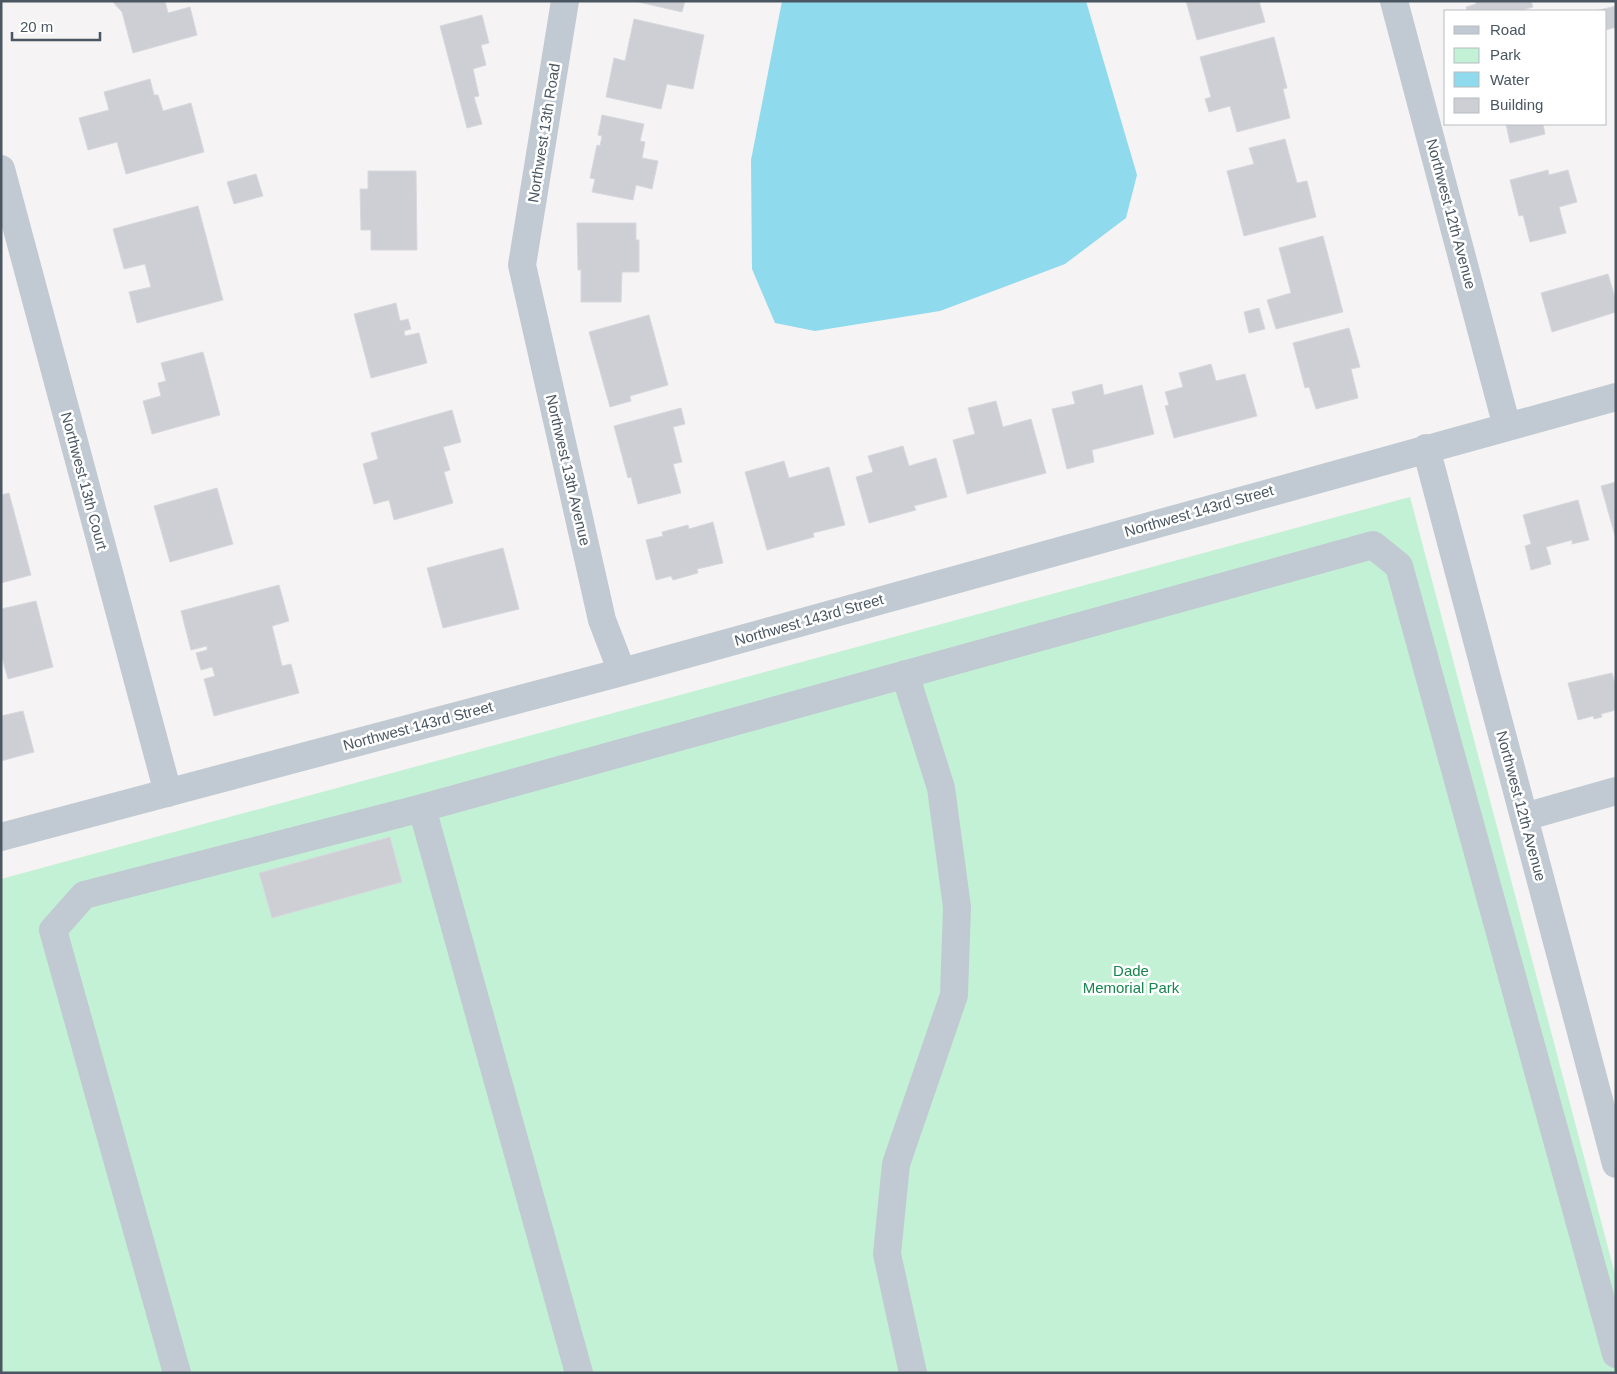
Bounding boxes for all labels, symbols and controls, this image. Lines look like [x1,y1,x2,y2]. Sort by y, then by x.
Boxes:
scale bar [12,10,100,42]
legend [1444,10,1607,125]
text: 20 m [20,18,53,35]
text: Road [1490,21,1526,38]
text: Park [1490,46,1521,63]
street label: Northwest 13th Road [524,62,563,204]
text: Water [1490,71,1529,88]
text: Building [1490,96,1543,113]
street label: Northwest 12th Avenue [1423,137,1480,291]
street label: Northwest 13th Avenue [543,393,594,547]
street label: Northwest 13th Court [58,410,111,552]
street label: Northwest 143rd Street [1122,481,1276,540]
street label: Northwest 143rd Street [732,590,886,649]
street label: Northwest 143rd Street [341,697,495,754]
street label: Northwest 12th Avenue [1493,729,1550,883]
park label: Dade Memorial Park [1083,962,1180,996]

